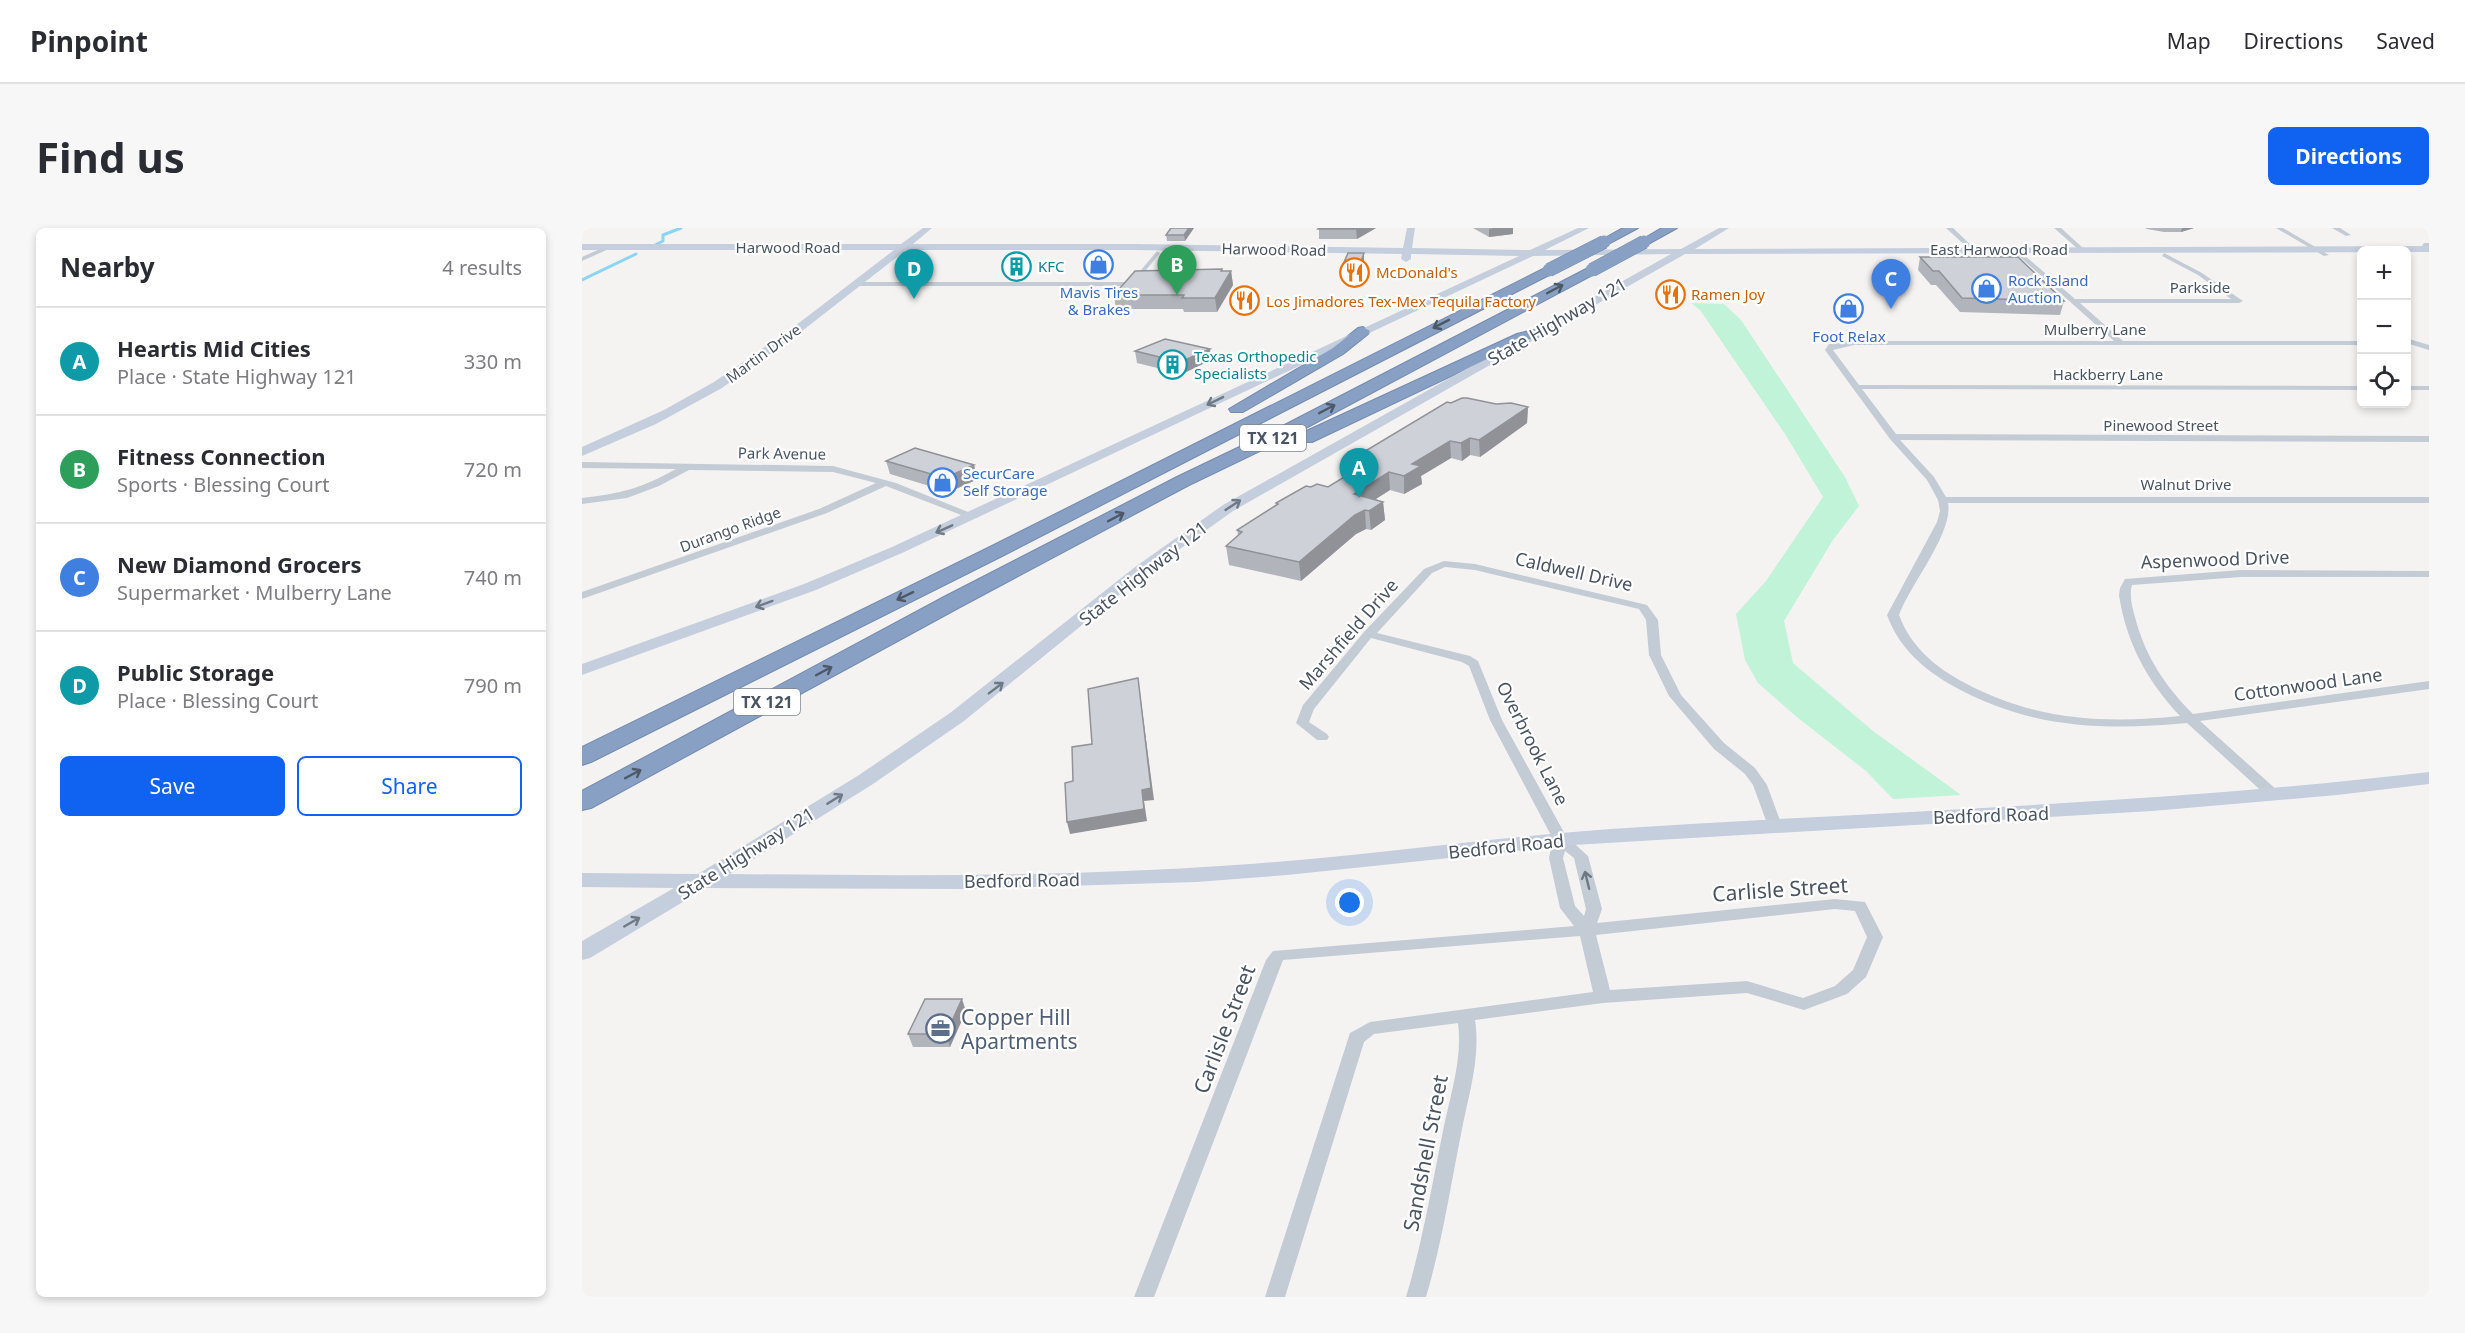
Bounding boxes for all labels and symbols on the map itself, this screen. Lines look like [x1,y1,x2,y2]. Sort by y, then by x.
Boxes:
street label: Harwood Road [736,237,840,257]
street label: Harwood Road [1221,238,1327,260]
street label: East Harwood Road [1930,239,2068,259]
pin: B [1158,245,1196,295]
shop icon: Mavis Tires & Brakes [1083,249,1115,281]
pin: D [894,250,934,299]
building icon: KFC [1001,250,1033,282]
place label: KFC [1038,256,1065,276]
restaurant icon: McDonald's [1339,256,1371,288]
pin: C [1872,260,1910,309]
place label: McDonald's [1376,262,1458,282]
place label: Rock Island Auction [2008,270,2089,307]
street label: State Highway 121 [1483,271,1631,371]
shop icon: Rock Island Auction [1971,273,2003,305]
street label: Parkside [2170,277,2230,297]
restaurant icon: Ramen Joy [1654,278,1686,310]
place label: Mavis Tires & Brakes [1060,282,1138,319]
one-way arrow [1546,283,1564,294]
place label: Ramen Joy [1691,284,1765,304]
restaurant icon: Los Jimadores Tex-Mex Tequila Factory [1229,285,1261,317]
place label: Los Jimadores Tex-Mex Tequila Factory [1266,291,1536,311]
shop icon: Foot Relax [1833,293,1865,325]
street label: Martin Drive [722,319,804,387]
one-way arrow [1432,319,1450,330]
street label: Mulberry Lane [2044,319,2146,339]
place label: Foot Relax [1812,326,1886,346]
place label: Texas Orthopedic Specialists [1194,346,1317,383]
building icon: Texas Orthopedic Specialists [1157,349,1189,381]
street label: Hackberry Lane [2053,364,2163,384]
one-way arrow [1207,395,1225,407]
one-way arrow [1318,403,1335,415]
street label: Pinewood Street [2103,415,2219,435]
road number: TX 121 [1240,425,1306,451]
street label: Park Avenue [738,442,826,464]
pin: A [1340,448,1378,498]
place label: SecurCare Self Storage [963,463,1047,500]
shop icon: SecurCare Self Storage [926,466,958,498]
street label: Walnut Drive [2141,474,2231,494]
one-way arrow [1224,499,1241,511]
street label: Durango Ridge [677,501,783,557]
one-way arrow [1106,510,1124,522]
street label: State Highway 121 [1074,515,1212,631]
one-way arrow [935,525,953,536]
street label: Aspenwood Drive [2140,544,2290,574]
street label: Caldwell Drive [1513,546,1635,596]
street label: Marshfield Drive [1293,573,1403,695]
one-way arrow [896,591,914,603]
one-way arrow [755,599,774,610]
street label: Cottonwood Lane [2232,662,2384,706]
one-way arrow [814,665,832,676]
street label: Overbrook Lane [1491,677,1575,809]
one-way arrow [987,682,1003,695]
road number: TX 121 [734,689,800,715]
one-way arrow [624,768,642,779]
one-way arrow [826,792,843,804]
street label: State Highway 121 [673,801,819,905]
street label: Bedford Road [1933,801,2049,829]
street label: Bedford Road [1447,828,1565,864]
street label: Bedford Road [964,867,1080,893]
street label: Carlisle Street [1711,870,1849,908]
one-way arrow [1580,871,1592,890]
your location [1335,888,1364,917]
one-way arrow [623,916,641,927]
street label: Carlisle Street [1187,960,1262,1097]
place label: Copper Hill Apartments [961,1003,1077,1055]
office icon: Copper Hill Apartments [924,1013,956,1045]
street label: Sandshell Street [1396,1072,1454,1234]

